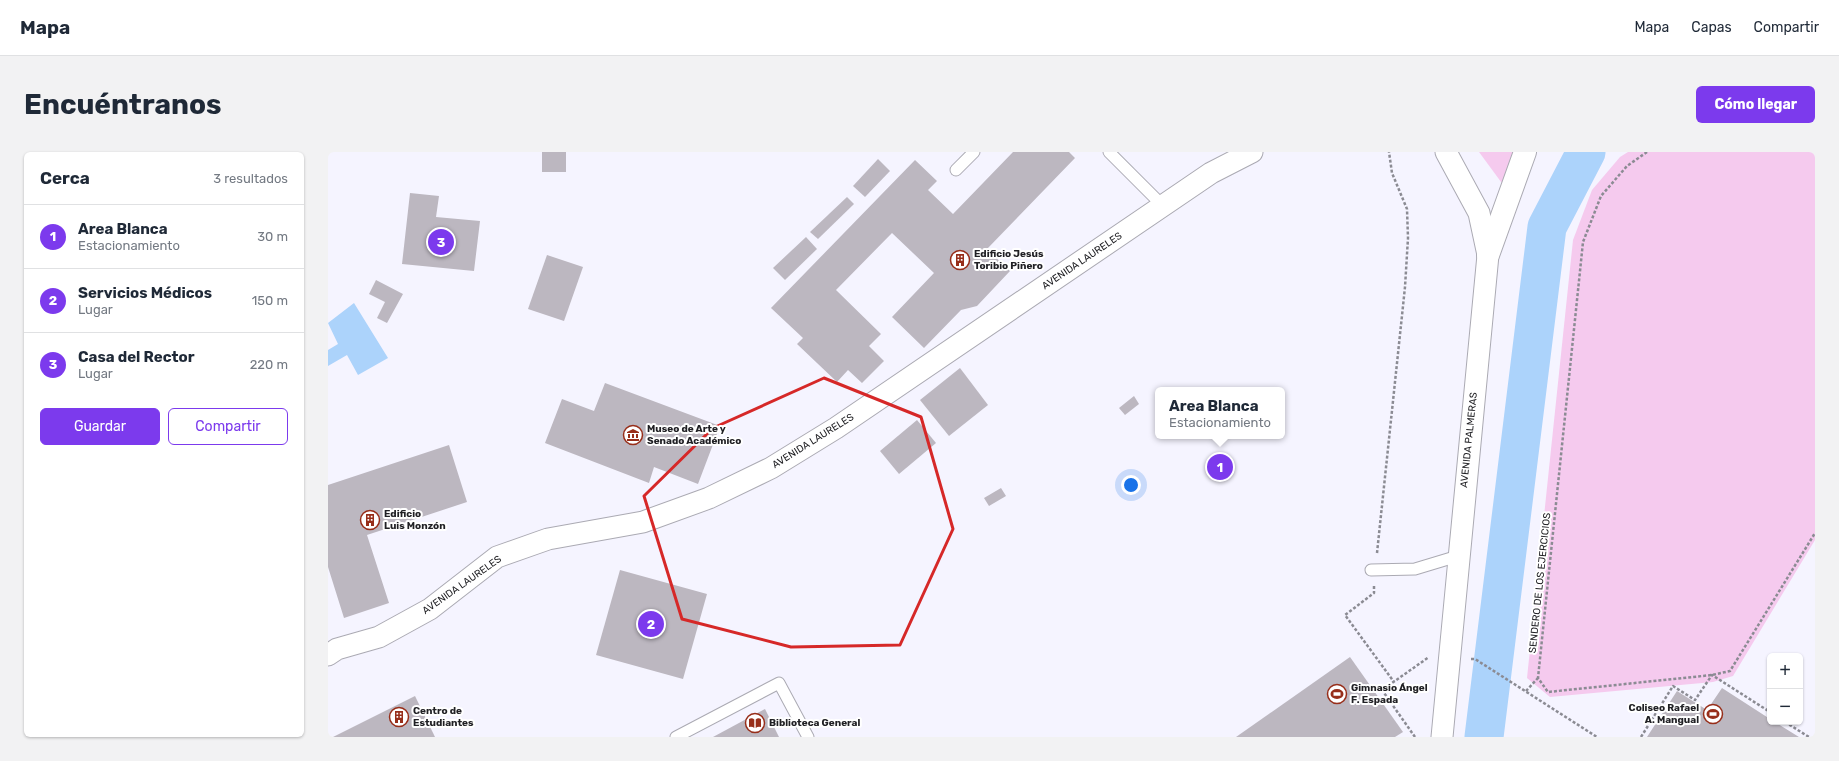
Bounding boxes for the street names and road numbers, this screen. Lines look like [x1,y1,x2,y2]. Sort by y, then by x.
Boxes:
street label: AVENIDA LAURELES [1040,230,1124,292]
street label: AVENIDA PALMERAS [1458,392,1480,488]
street label: AVENIDA LAURELES [770,411,856,471]
street label: SENDERO DE LOS EJERCICIOS [1527,512,1553,654]
street label: AVENIDA LAURELES [420,553,504,617]

